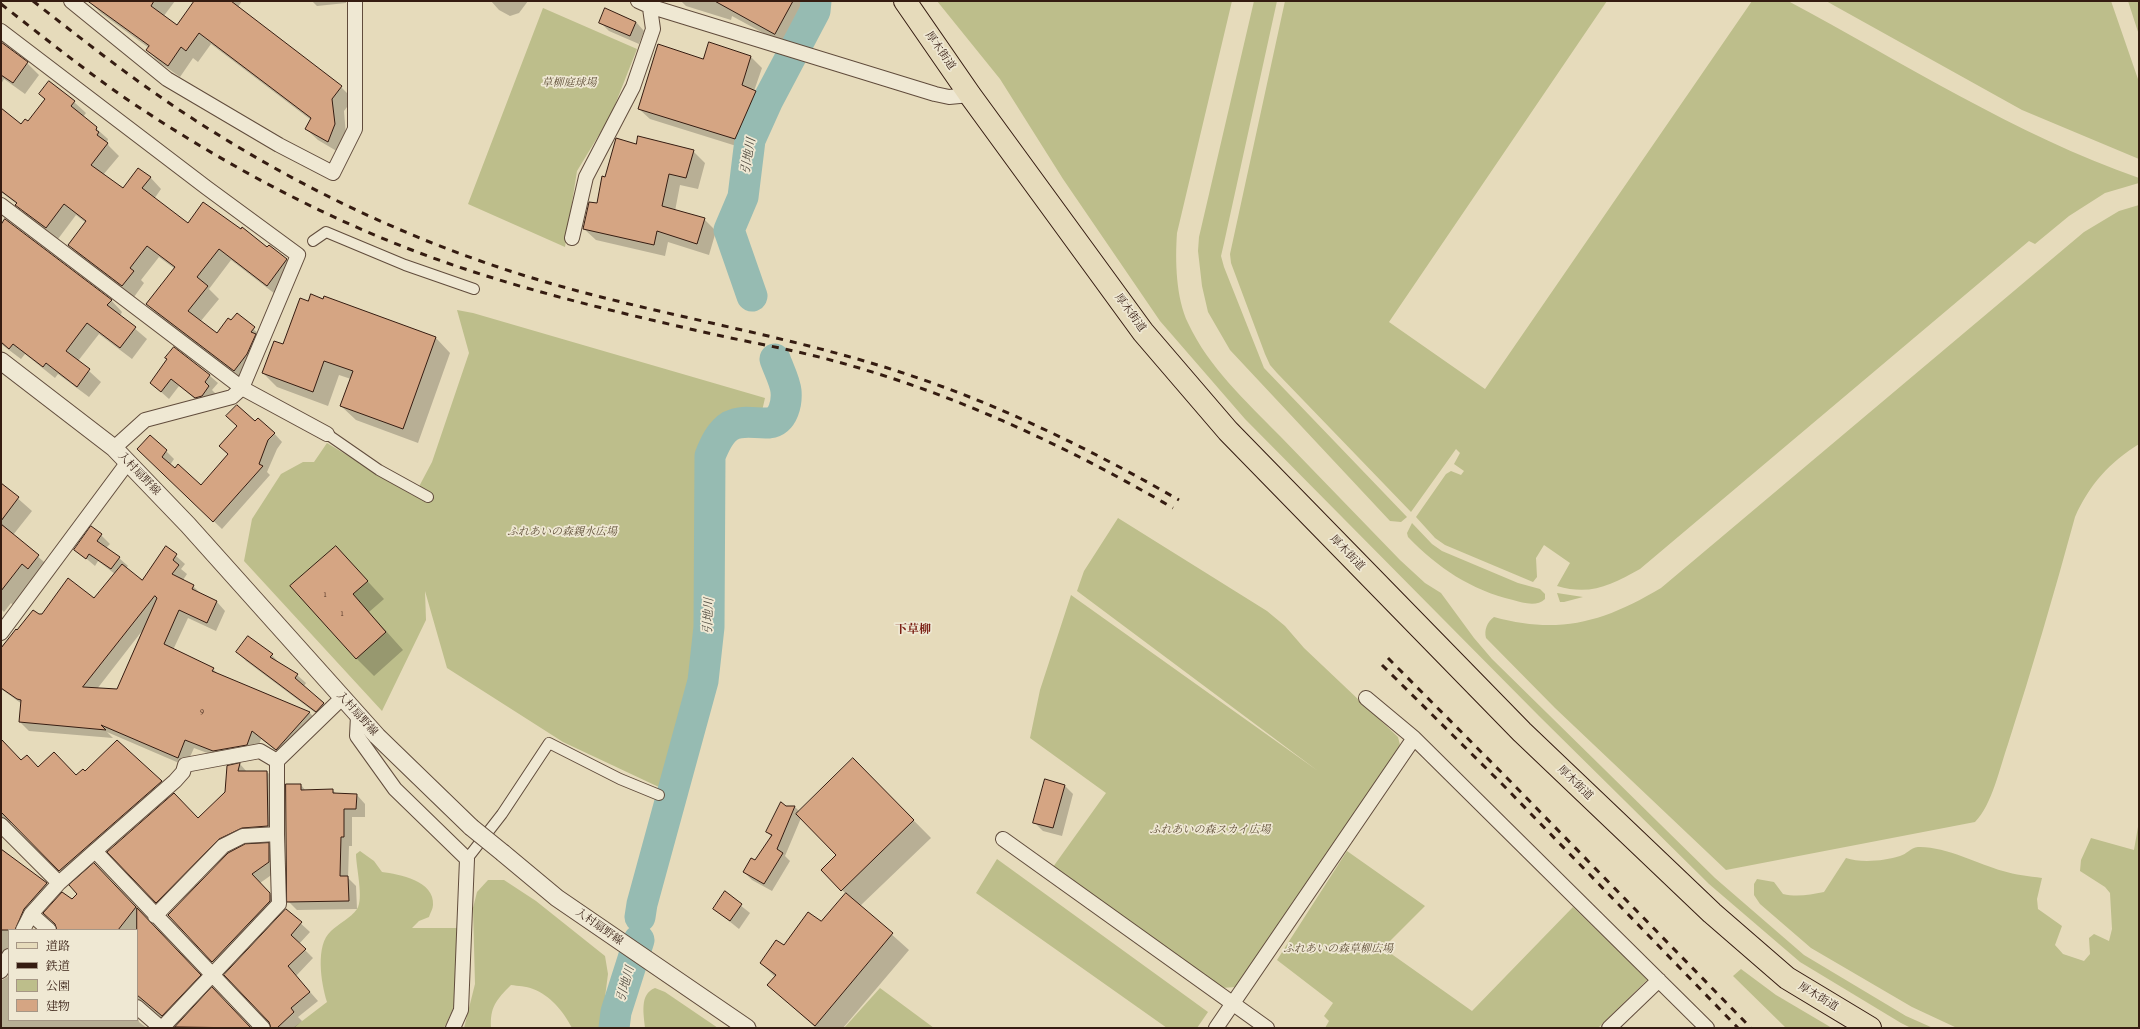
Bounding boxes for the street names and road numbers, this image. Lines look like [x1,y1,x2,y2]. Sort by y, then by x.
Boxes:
street label: 厚木街道 [922,29,958,73]
street label: 厚木街道 [1112,291,1148,335]
street label: 入村扇野線 [115,450,163,498]
street label: 厚木街道 [1327,533,1367,573]
street label: 入村扇野線 [334,689,380,739]
street label: 厚木街道 [1555,763,1595,803]
street label: 入村扇野線 [573,906,625,948]
street label: 厚木街道 [1796,980,1840,1014]

